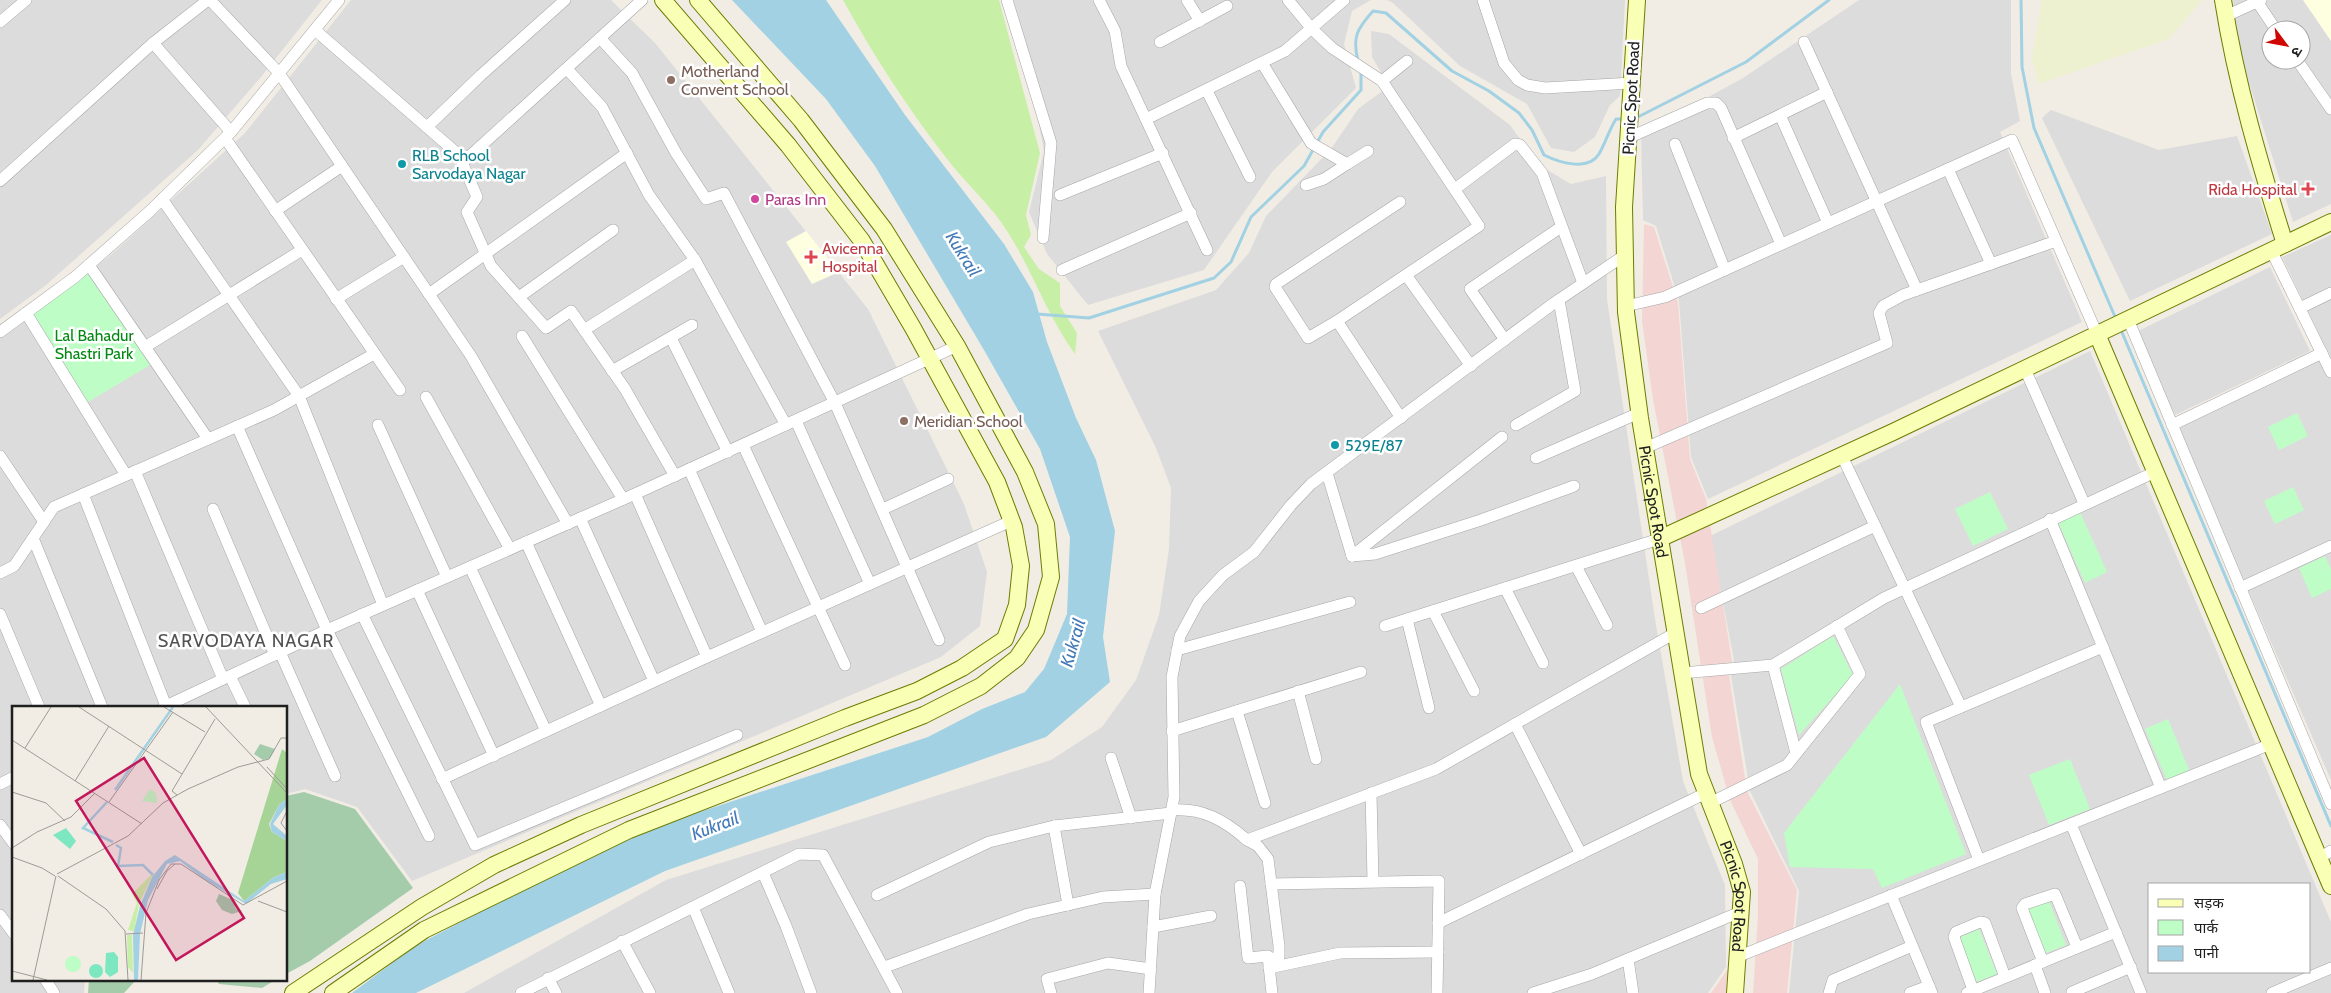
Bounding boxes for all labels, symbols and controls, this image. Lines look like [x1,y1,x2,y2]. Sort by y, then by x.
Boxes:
north arrow [2261,20,2311,70]
street label: Picnic Spot Road [1619,41,1643,155]
text: उ [2287,44,2307,61]
place label: Motherland Convent School [681,62,789,99]
marker: Motherland Convent School [665,74,677,86]
place label: RLB School Sarvodaya Nagar [412,146,527,183]
marker: RLB School Sarvodaya Nagar [396,158,408,170]
place label: Rida Hospital [2208,180,2297,199]
marker: Rida Hospital [2301,182,2315,196]
place label: Paras Inn [765,190,826,209]
marker: Paras Inn [749,193,761,205]
water label: Kukrail [941,227,986,281]
place label: Avicenna Hospital [822,239,884,276]
marker: Avicenna Hospital [804,250,818,264]
park label: Lal Bahadur Shastri Park [55,326,134,363]
place label: Meridian School [914,412,1023,431]
marker: Meridian School [898,415,910,427]
place label: 529E/87 [1345,436,1403,455]
marker: 529E/87 [1329,439,1341,451]
street label: Picnic Spot Road [1635,444,1673,559]
water label: Kukrail [1056,616,1091,670]
district label: SARVODAYA NAGAR [158,630,334,652]
inset map [12,706,288,980]
water label: Kukrail [688,807,743,845]
street label: Picnic Spot Road [1716,838,1752,952]
legend [2148,883,2311,973]
text: सड़क [2194,894,2224,912]
text: पार्क [2194,919,2218,937]
text: पानी [2194,944,2220,962]

